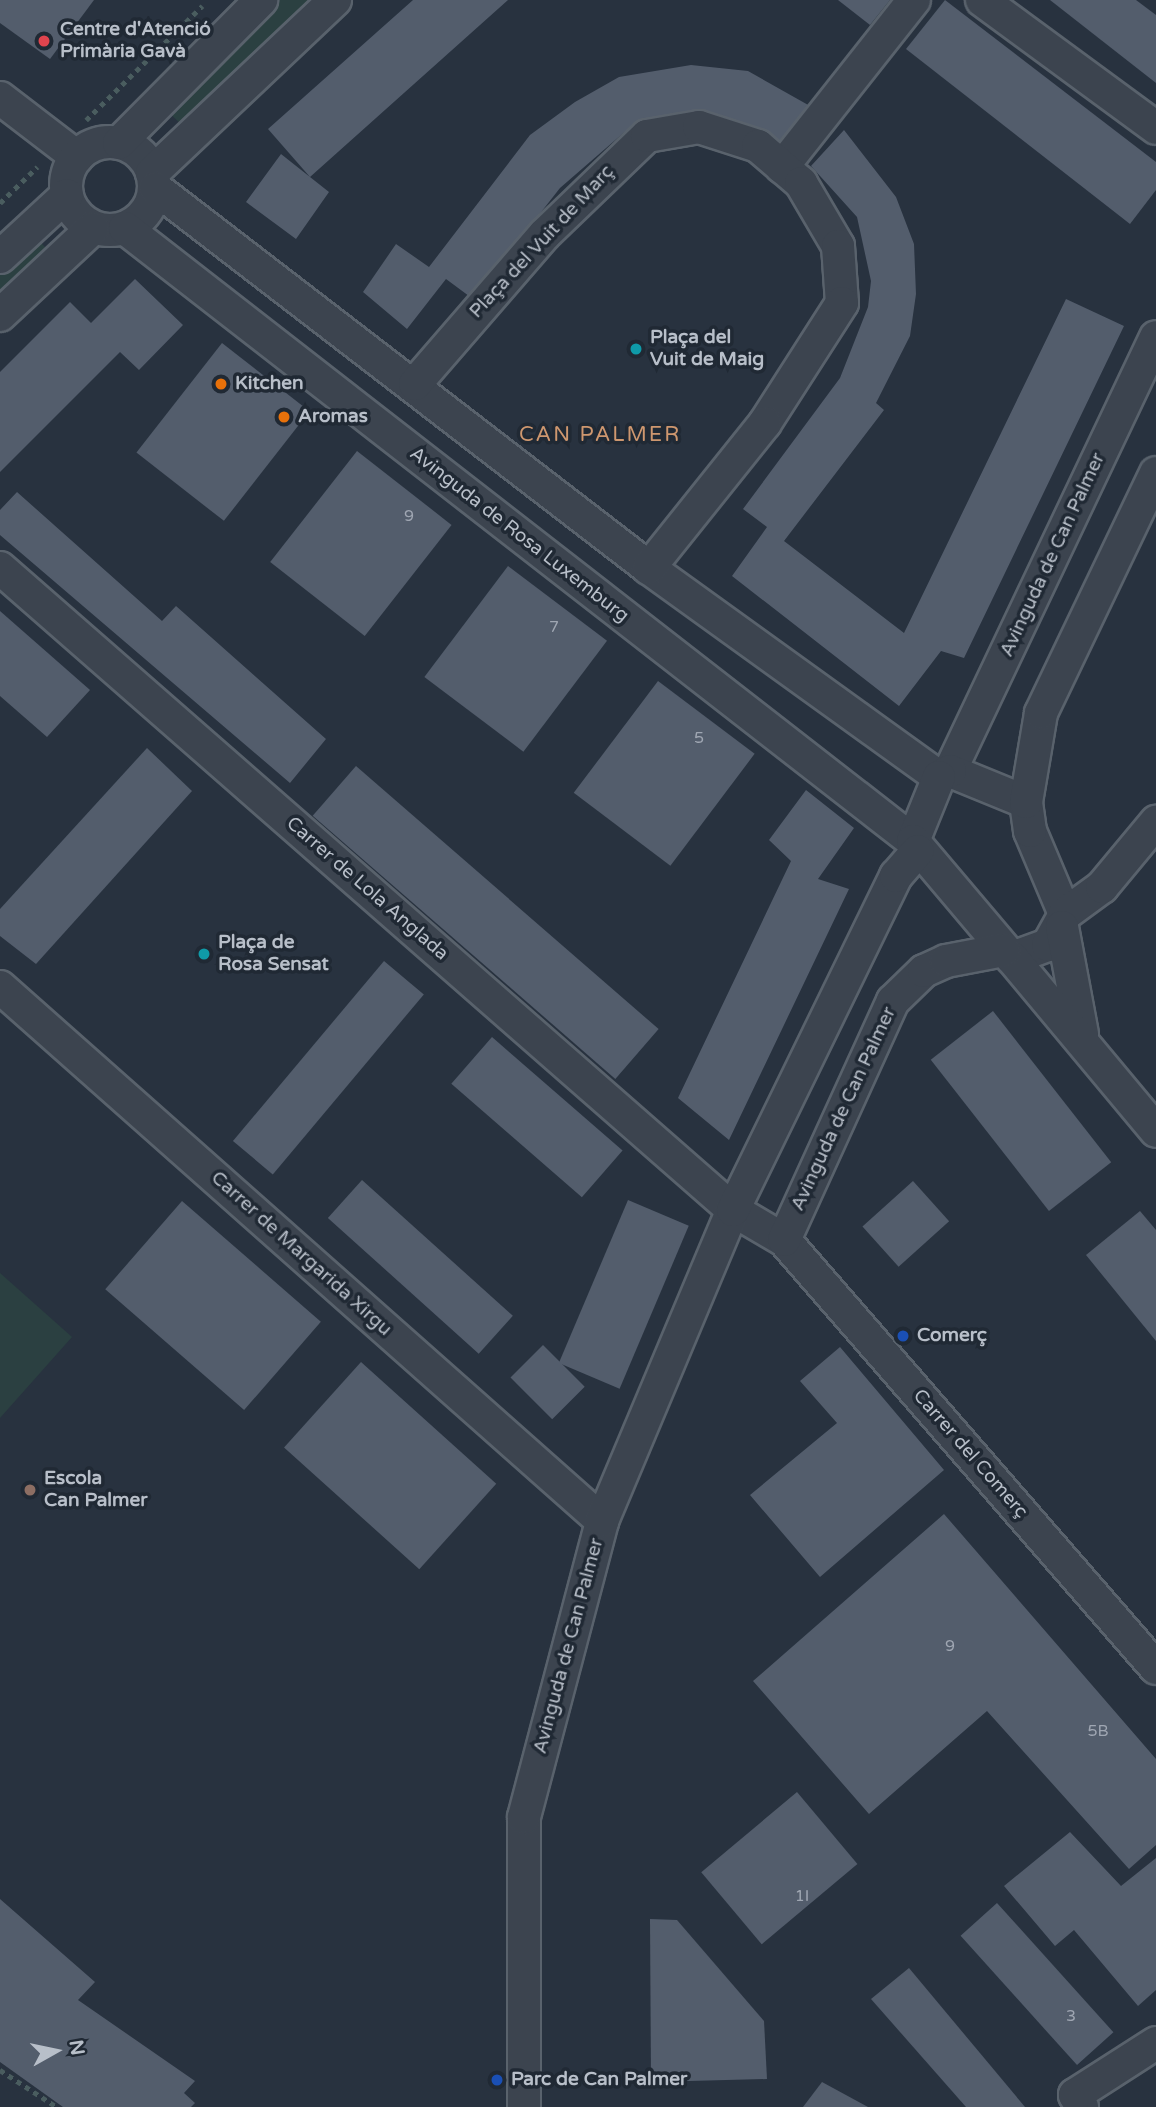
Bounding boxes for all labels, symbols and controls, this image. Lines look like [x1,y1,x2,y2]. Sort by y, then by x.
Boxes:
place label: Centre d'Atenció Primària Gavà [60,19,211,63]
marker: Centre d'Atenció Primària Gavà [34,31,54,51]
street label: Plaça del Vuit de Març [465,161,619,323]
place label: Plaça del Vuit de Maig [650,327,764,371]
marker: Plaça del Vuit de Maig [628,341,644,357]
place label: Kitchen [235,373,304,395]
marker: Kitchen [213,376,229,392]
place label: Aromas [298,406,368,428]
marker: Aromas [276,409,292,425]
district label: CAN PALMER [520,422,680,448]
street label: Avinguda de Rosa Luxemburg [405,442,633,628]
street label: Avinguda de Can Palmer [996,449,1110,661]
house number: 9 [404,506,414,526]
house number: 7 [549,617,559,637]
house number: 5 [694,728,704,748]
street label: Carrer de Lola Anglada [281,812,453,966]
place label: Plaça de Rosa Sensat [218,932,329,976]
marker: Plaça de Rosa Sensat [196,946,212,962]
street label: Avinguda de Can Palmer [787,1003,901,1215]
street label: Carrer de Margarida Xirgu [206,1167,396,1341]
place label: Comerç [917,1325,987,1347]
marker: Comerç [895,1328,911,1344]
street label: Carrer del Comerç [908,1385,1032,1523]
place label: Escola Can Palmer [44,1468,148,1512]
marker: Escola Can Palmer [22,1482,38,1498]
street label: Avinguda de Can Palmer [529,1536,609,1756]
house number: 9 [945,1636,955,1656]
house number: 5B [1087,1721,1109,1741]
house number: 1I [795,1886,809,1906]
house number: 3 [1066,2006,1076,2026]
north arrow [21,2016,91,2086]
text: N [65,2038,89,2057]
place label: Parc de Can Palmer [511,2069,687,2091]
marker: Parc de Can Palmer [489,2072,505,2088]

